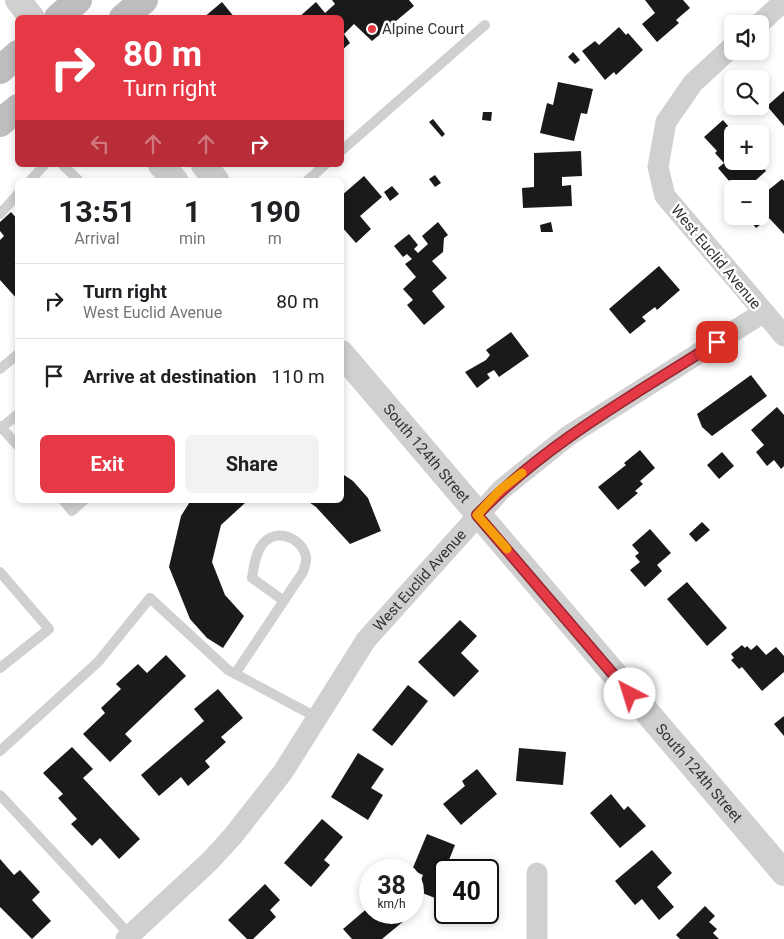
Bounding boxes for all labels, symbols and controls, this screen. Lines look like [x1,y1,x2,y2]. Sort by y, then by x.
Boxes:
map controls [724,15,769,225]
button: sound [724,15,769,60]
place label: Alpine Court [382,20,464,38]
marker: Alpine Court [366,23,378,35]
text: 80 m [123,34,202,75]
icon: right [40,35,105,100]
button: search [724,70,769,115]
text: Turn right [123,76,217,101]
button: + [724,125,769,170]
icon: left [86,130,114,158]
icon: ahead [139,130,167,158]
icon: ahead [192,130,220,158]
icon: right [245,130,273,158]
button: − [724,180,769,225]
text: 13:51 [58,194,136,229]
text: 1 [184,194,201,229]
text: 190 [249,194,301,229]
street label: West Euclid Avenue [667,201,765,313]
text: Arrival [74,229,120,248]
text: min [179,229,206,248]
text: m [268,229,282,248]
text: Turn right [83,280,167,303]
icon: right [40,287,68,315]
text: 80 m [276,290,319,313]
text: West Euclid Avenue [83,303,222,322]
pin [696,321,738,363]
icon: arrive [703,328,731,356]
icon: arrive [40,362,68,390]
text: Arrive at destination [83,365,256,388]
text: 110 m [271,365,325,388]
street label: South 124th Street [379,400,474,507]
button: Exit [40,435,175,493]
button: Share [185,435,319,493]
street label: West Euclid Avenue [369,526,470,635]
position arrow [603,667,655,719]
street label: South 124th Street [652,720,746,826]
speed limit sign: 40 [434,859,499,924]
text: 38 [377,871,406,900]
text: km/h [377,897,406,911]

